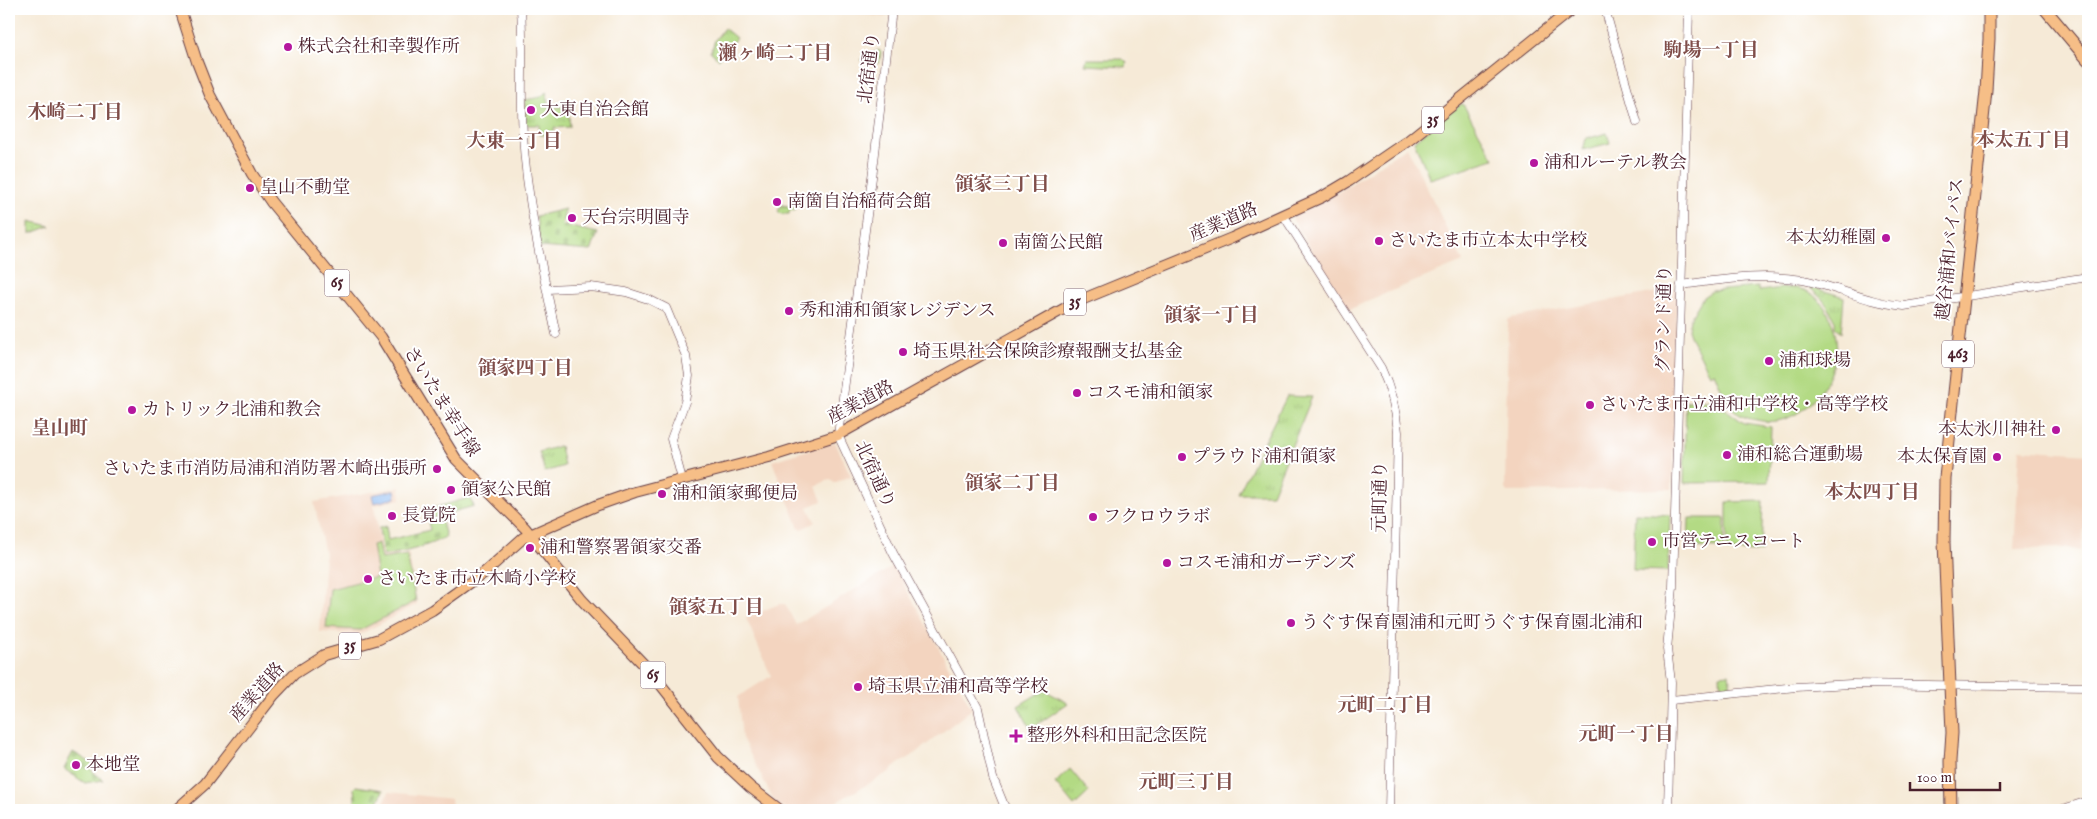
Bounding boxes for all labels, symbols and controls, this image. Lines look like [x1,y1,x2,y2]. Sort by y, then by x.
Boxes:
street label: 北宿通り [854,31,886,105]
place label: 株式会社和幸製作所 [298,36,460,59]
district label: 駒場一丁目 [1663,39,1759,63]
marker: 株式会社和幸製作所 [282,41,294,53]
district label: 瀬ヶ崎二丁目 [718,42,832,66]
place label: 大東自治会館 [541,99,649,122]
district label: 木崎二丁目 [27,101,123,125]
marker: 大東自治会館 [525,104,537,116]
road number: 35 [1422,106,1444,134]
district label: 本太五丁目 [1975,129,2071,153]
district label: 大東一丁目 [466,130,562,154]
place label: 浦和ルーテル教会 [1544,152,1687,175]
marker: 浦和ルーテル教会 [1528,157,1540,169]
district label: 領家三丁目 [954,173,1050,197]
street label: 越谷浦和バイパス [1932,176,1970,322]
place label: 皇山不動堂 [260,177,350,200]
marker: 皇山不動堂 [244,182,256,194]
place label: 南箇自治稲荷会館 [787,191,931,214]
marker: 南箇自治稲荷会館 [771,196,783,208]
street label: 産業道路 [1186,198,1262,248]
place label: 天台宗明圓寺 [582,207,690,230]
marker: 天台宗明圓寺 [566,212,578,224]
place label: 本太幼稚園 [1786,227,1876,250]
place label: さいたま市立本太中学校 [1389,230,1587,253]
place label: 南箇公民館 [1013,232,1103,255]
marker: 本太幼稚園 [1880,232,1892,244]
marker: さいたま市立本太中学校 [1373,235,1385,247]
marker: 南箇公民館 [997,237,1009,249]
street label: グランド通り [1653,265,1677,373]
road number: 65 [324,270,350,296]
road number: 35 [1064,288,1086,316]
place label: 秀和浦和領家レジデンス [799,300,996,323]
district label: 領家一丁目 [1163,304,1259,328]
marker: 秀和浦和領家レジデンス [783,305,795,317]
road number: 463 [1942,340,1974,368]
place label: 埼玉県社会保険診療報酬支払基金 [913,341,1183,364]
street label: さいたま幸手線 [398,342,484,462]
marker: 埼玉県社会保険診療報酬支払基金 [897,346,909,358]
place label: 浦和球場 [1779,350,1851,373]
marker: 浦和球場 [1763,355,1775,367]
district label: 領家四丁目 [477,357,573,381]
street label: 産業道路 [824,376,898,430]
place label: コスモ浦和領家 [1087,382,1213,405]
marker: コスモ浦和領家 [1071,387,1083,399]
place label: さいたま市立浦和中学校・高等学校 [1600,394,1888,417]
place label: カトリック北浦和教会 [142,399,321,422]
marker: さいたま市立浦和中学校・高等学校 [1584,399,1596,411]
marker: カトリック北浦和教会 [126,404,138,416]
district label: 皇山町 [31,417,89,441]
place label: 本太氷川神社 [1938,419,2046,442]
marker: 本太氷川神社 [2050,424,2062,436]
street label: 北宿通り [848,438,900,512]
place label: 浦和総合運動場 [1737,444,1863,467]
place label: プラウド浦和領家 [1192,446,1336,469]
place label: 本太保育園 [1897,446,1987,469]
marker: 浦和総合運動場 [1721,449,1733,461]
marker: プラウド浦和領家 [1176,451,1188,463]
marker: 本太保育園 [1991,451,2003,463]
place label: さいたま市消防局浦和消防署木崎出張所 [103,458,427,481]
street label: 元町通り [1369,461,1393,533]
marker: さいたま市消防局浦和消防署木崎出張所 [431,463,443,475]
district label: 領家二丁目 [964,472,1060,496]
place label: 領家公民館 [461,479,551,502]
district label: 本太四丁目 [1824,481,1920,505]
place label: 浦和領家郵便局 [672,483,798,506]
marker: 領家公民館 [445,484,457,496]
marker: 浦和領家郵便局 [656,488,668,500]
place label: 長覚院 [402,505,456,528]
place label: フクロウラボ [1103,506,1210,529]
marker: 長覚院 [386,510,398,522]
marker: フクロウラボ [1087,511,1099,523]
place label: 市営テニスコート [1662,531,1805,554]
marker: 市営テニスコート [1646,536,1658,548]
place label: 浦和警察署領家交番 [540,537,702,560]
marker: 浦和警察署領家交番 [524,542,536,554]
place label: コスモ浦和ガーデンズ [1177,552,1356,575]
marker: コスモ浦和ガーデンズ [1161,557,1173,569]
place label: さいたま市立木崎小学校 [378,568,576,591]
marker: さいたま市立木崎小学校 [362,573,374,585]
district label: 領家五丁目 [668,596,764,620]
place label: うぐす保育園浦和元町うぐす保育園北浦和 [1301,612,1643,635]
marker: うぐす保育園浦和元町うぐす保育園北浦和 [1285,617,1297,629]
road number: 35 [339,632,361,659]
street label: 産業道路 [226,658,290,728]
road number: 65 [640,662,666,688]
place label: 埼玉県立浦和高等学校 [868,676,1048,699]
marker: 埼玉県立浦和高等学校 [852,681,864,693]
district label: 元町二丁目 [1337,694,1433,718]
district label: 元町一丁目 [1578,723,1674,747]
place label: 整形外科和田記念医院 [1027,725,1207,748]
marker: 整形外科和田記念医院 [1009,729,1023,743]
place label: 本地堂 [86,754,140,777]
marker: 本地堂 [70,759,82,771]
scale bar [1910,759,2000,791]
text: 100 m [1917,768,1953,787]
district label: 元町三丁目 [1138,771,1234,795]

